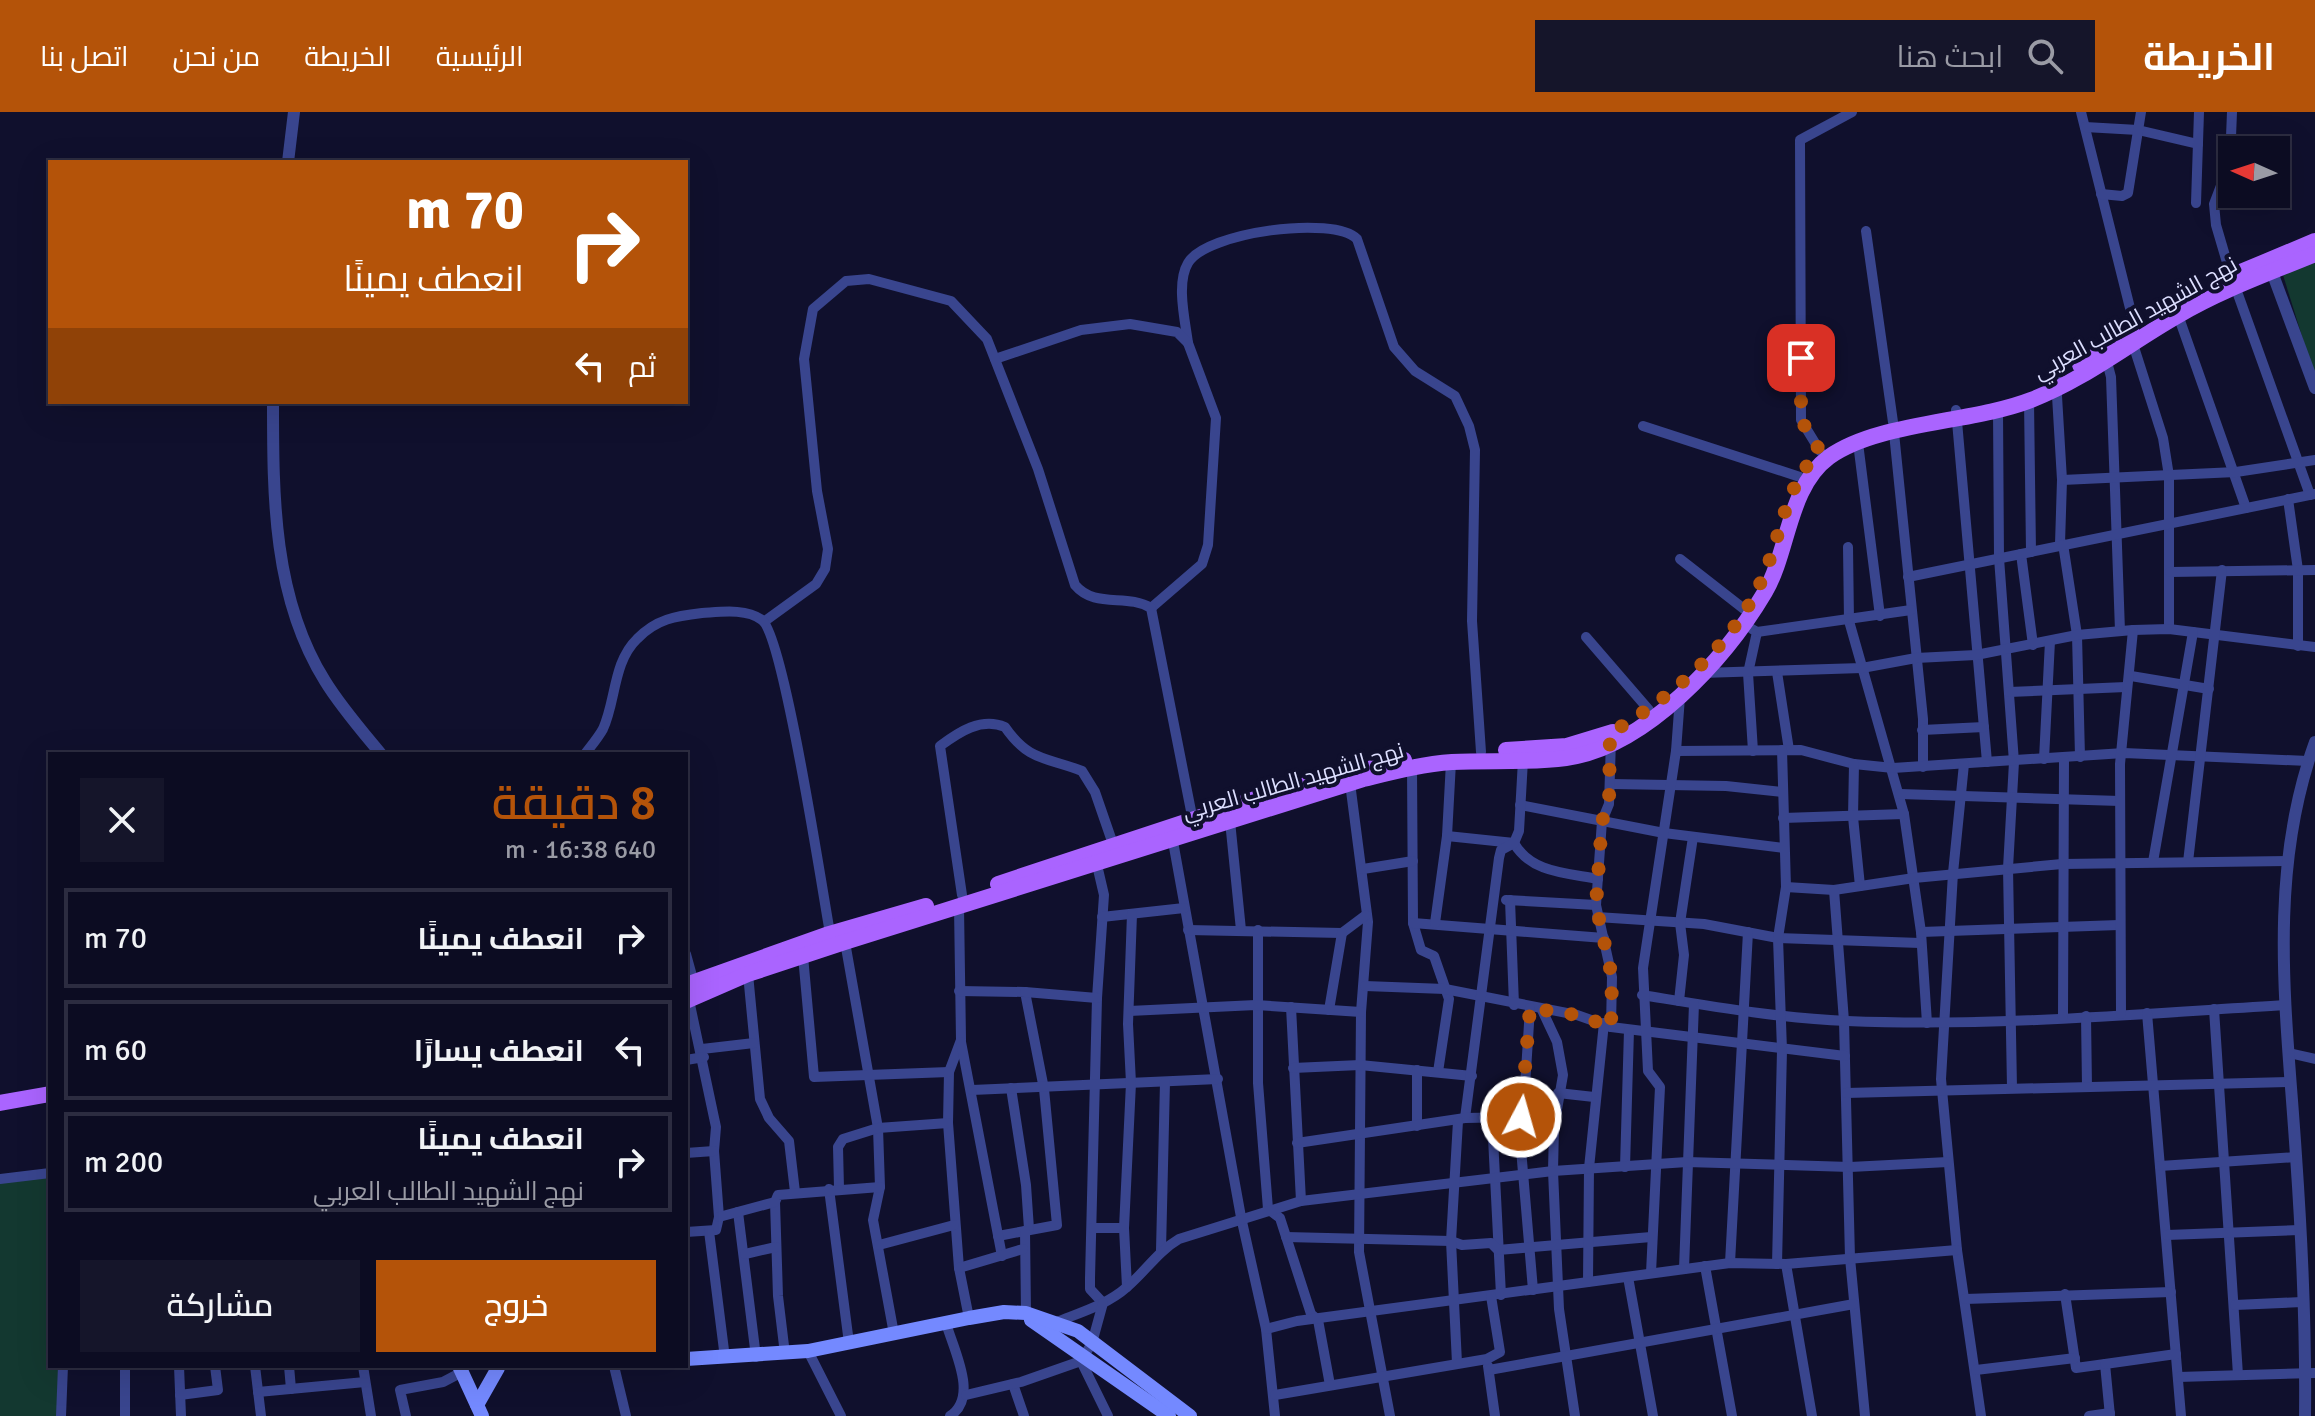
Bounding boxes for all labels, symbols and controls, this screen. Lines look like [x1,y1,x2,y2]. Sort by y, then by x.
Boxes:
search box [1535,20,2095,92]
icon: search [2023,34,2067,78]
text: الخريطة [2143,34,2275,81]
text: ابحث هنا [1896,39,2003,76]
text: اتصل بنا [40,40,129,74]
text: من نحن [173,40,260,74]
text: الخريطة [304,40,392,74]
text: الرئيسية [436,40,523,74]
north arrow [2218,136,2290,208]
map controls [2218,136,2290,208]
text: 70 m [406,175,524,244]
icon: right [552,192,656,296]
street label: نهج الشهيد الطالب العربي [2028,251,2243,388]
text: انعطف يمينًا [343,257,524,302]
pin [1767,324,1835,392]
icon: arrive [1779,336,1823,380]
icon: left [568,344,612,388]
text: ثم [628,349,656,386]
street label: نهج الشهيد الطالب العربي [1179,736,1408,828]
text: 8 دقيقة [492,774,656,833]
button: close [80,778,164,862]
text: 640 m · 16:38 [505,834,656,866]
icon: right [608,916,652,960]
text: 70 m [84,920,147,957]
text: انعطف يمينًا [417,921,584,958]
icon: left [608,1028,652,1072]
text: 60 m [84,1032,147,1069]
text: انعطف يسارًا [414,1033,584,1070]
position arrow [1479,1075,1563,1159]
text: انعطف يمينًا [417,1121,584,1158]
icon: right [608,1140,652,1184]
text: 200 m [84,1144,163,1181]
text: نهج الشهيد الطالب العربي [313,1176,584,1208]
button: مشاركة [80,1260,360,1352]
button: خروج [376,1260,656,1352]

